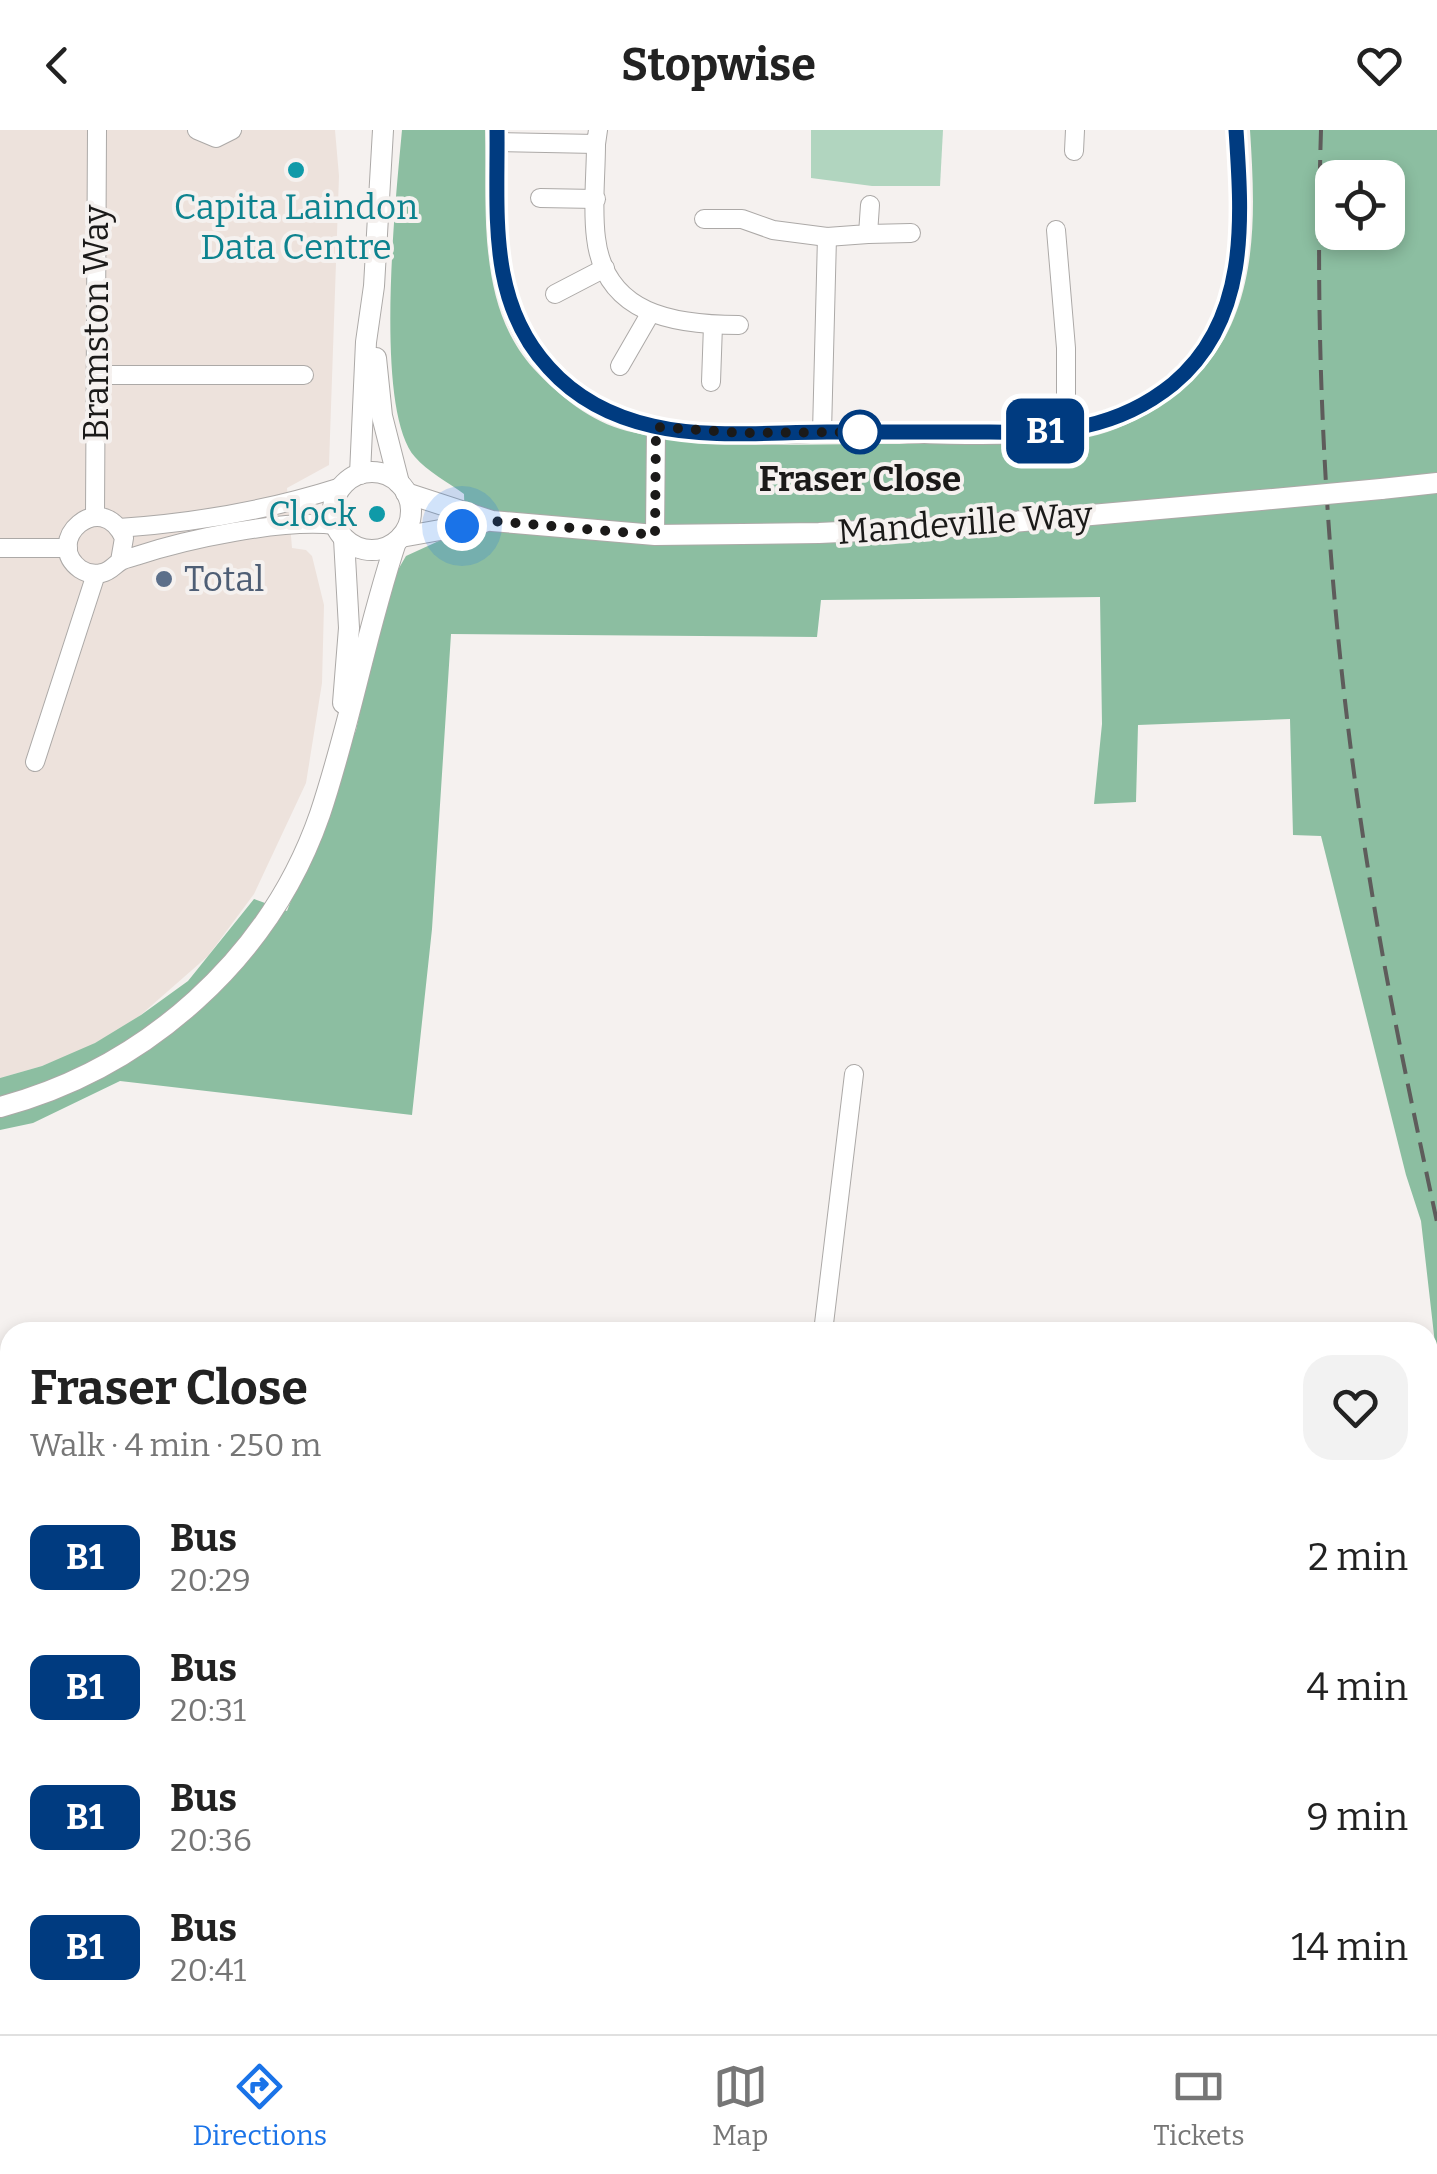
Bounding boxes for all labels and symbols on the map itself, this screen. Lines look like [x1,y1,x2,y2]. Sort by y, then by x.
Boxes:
marker: Capita Laindon Data Centre [285,159,307,181]
place label: Capita Laindon Data Centre [174,186,418,268]
street label: Bramston Way [75,204,117,441]
line badge: B1 [1000,398,1090,464]
marker: Fraser Close [839,411,881,453]
place label: Fraser Close [759,458,961,500]
place label: Clock [268,493,357,535]
street label: Mandeville Way [836,493,1094,553]
your location [437,501,487,551]
marker: Clock [366,503,388,525]
place label: Total [184,558,264,600]
marker: Total [153,568,175,590]

